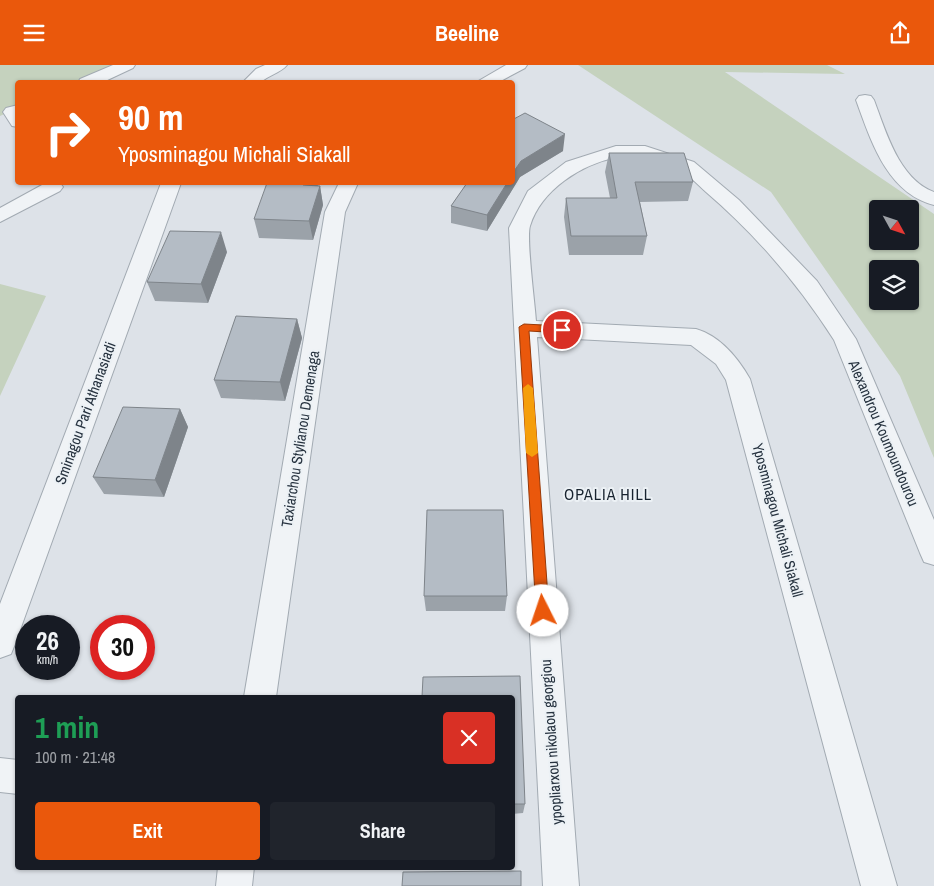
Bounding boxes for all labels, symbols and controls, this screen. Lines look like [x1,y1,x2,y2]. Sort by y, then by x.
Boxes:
text: Beeline [435,18,499,48]
icon: menu [20,19,48,47]
icon: share [886,19,914,47]
text: 90 m [118,94,183,141]
icon: right [35,100,100,165]
text: Yposminagou Michali Siakall [118,139,350,169]
north arrow [869,200,919,250]
map controls [869,200,919,310]
button: layers [869,260,919,310]
pin [541,309,583,351]
icon: arrive [548,316,576,344]
street label: Sminagou Pari Athanasiadi [49,339,121,487]
street label: Taxiarchou Stylianou Demenaga [276,349,324,529]
street label: Alexandrou Koumoundourou [843,356,924,509]
street label: Yposminagou Michali Siakall [747,441,809,599]
district label: OPALIA HILL [564,483,652,505]
position arrow [516,584,568,636]
speed limit sign: 30 [90,615,155,680]
text: 26 [36,624,59,658]
text: km/h [37,652,58,668]
street label: ypopliarxou nikolaou georgiou [535,659,567,825]
text: 1 min [35,707,99,747]
button: close [443,712,495,764]
text: 100 m · 21:48 [35,746,115,768]
button: Exit [35,802,260,860]
button: Share [270,802,495,860]

